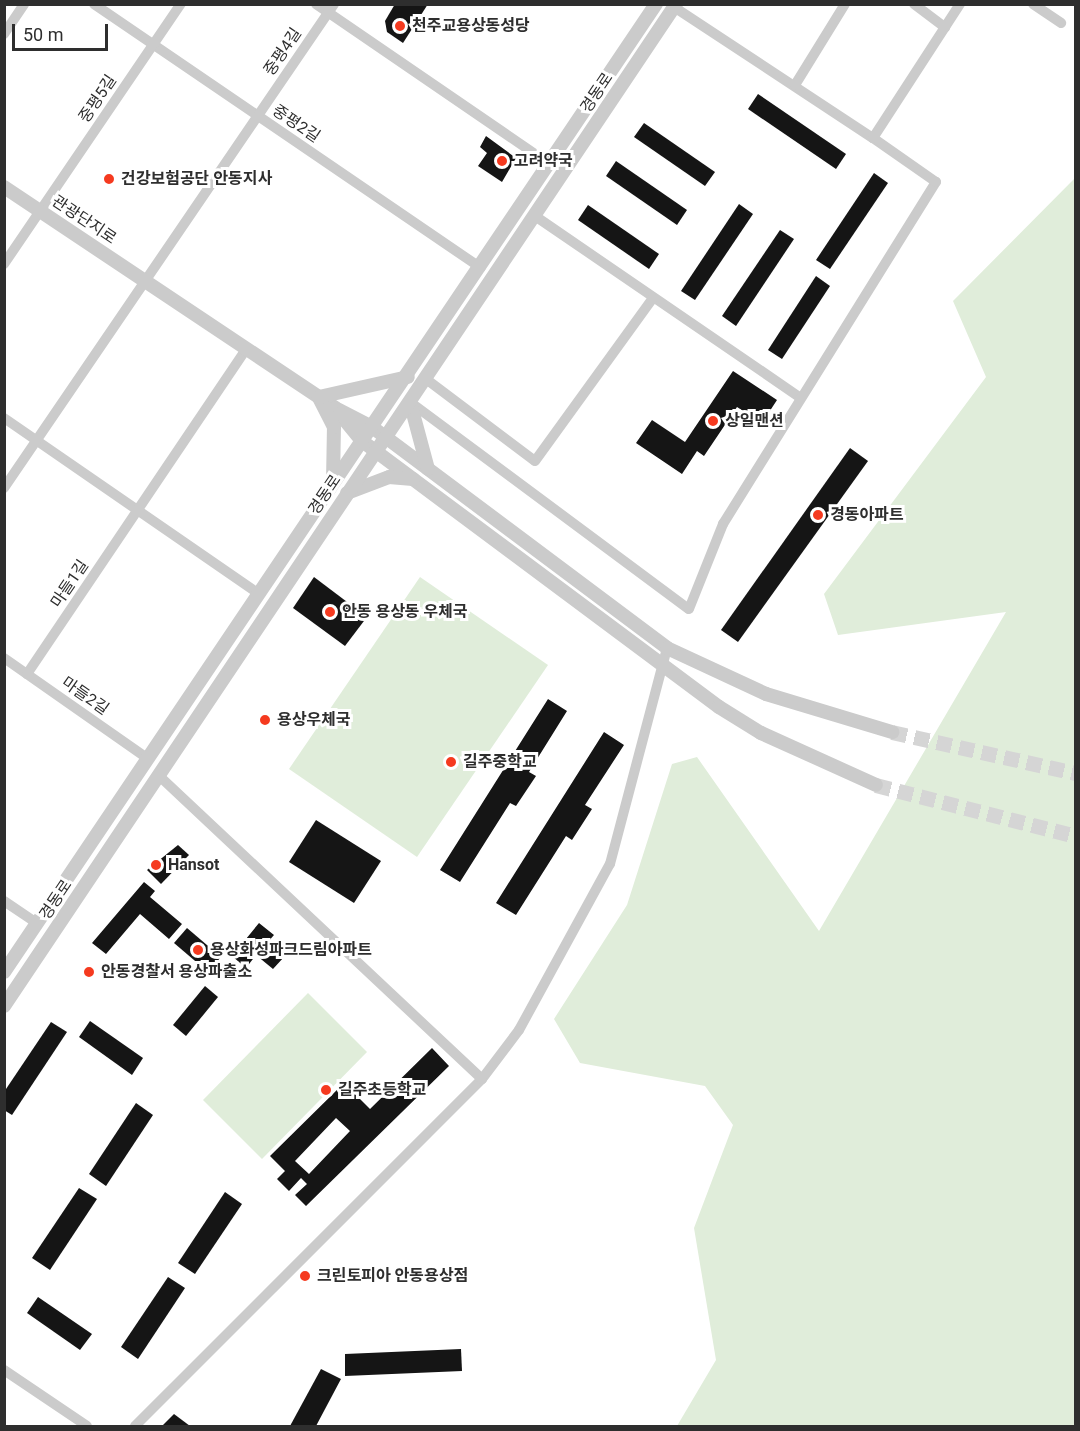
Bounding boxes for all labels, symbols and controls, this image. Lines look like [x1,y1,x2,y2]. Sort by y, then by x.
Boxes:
scale bar [15,12,111,50]
place label: 천주교용상동성당 [412,16,530,36]
marker: 천주교용상동성당 [393,19,407,33]
text: 50 m [23,24,63,45]
street label: 중평4길 [260,25,306,79]
street label: 경동로 [577,69,617,117]
street label: 중평5길 [75,72,121,126]
street label: 중평2길 [269,101,323,147]
place label: 고려약국 [514,151,573,171]
marker: 고려약국 [495,154,509,168]
place label: 건강보험공단 안동지사 [121,169,272,189]
marker: 건강보험공단 안동지사 [102,172,116,186]
street label: 관광단지로 [48,191,120,249]
place label: 상일맨션 [725,411,784,431]
marker: 상일맨션 [706,414,720,428]
street label: 경동로 [305,471,345,519]
place label: 경동아파트 [830,505,904,525]
marker: 경동아파트 [811,508,825,522]
street label: 마들1길 [47,557,93,611]
place label: 안동 용상동 우체국 [342,602,468,622]
marker: 안동 용상동 우체국 [323,605,337,619]
street label: 마들2길 [58,673,112,719]
place label: 용상우체국 [277,710,351,730]
marker: 용상우체국 [258,713,272,727]
place label: 길주중학교 [463,752,537,772]
marker: 길주중학교 [444,755,458,769]
place label: Hansot [168,855,219,875]
marker: Hansot [149,858,163,872]
street label: 경동로 [36,876,76,924]
place label: 용상화성파크드림아파트 [210,940,372,960]
marker: 용상화성파크드림아파트 [191,943,205,957]
place label: 안동경찰서 용상파출소 [101,962,252,982]
marker: 안동경찰서 용상파출소 [82,965,96,979]
place label: 길주초등학교 [338,1080,426,1100]
marker: 길주초등학교 [319,1083,333,1097]
place label: 크린토피아 안동용상점 [317,1266,468,1286]
marker: 크린토피아 안동용상점 [298,1269,312,1283]

